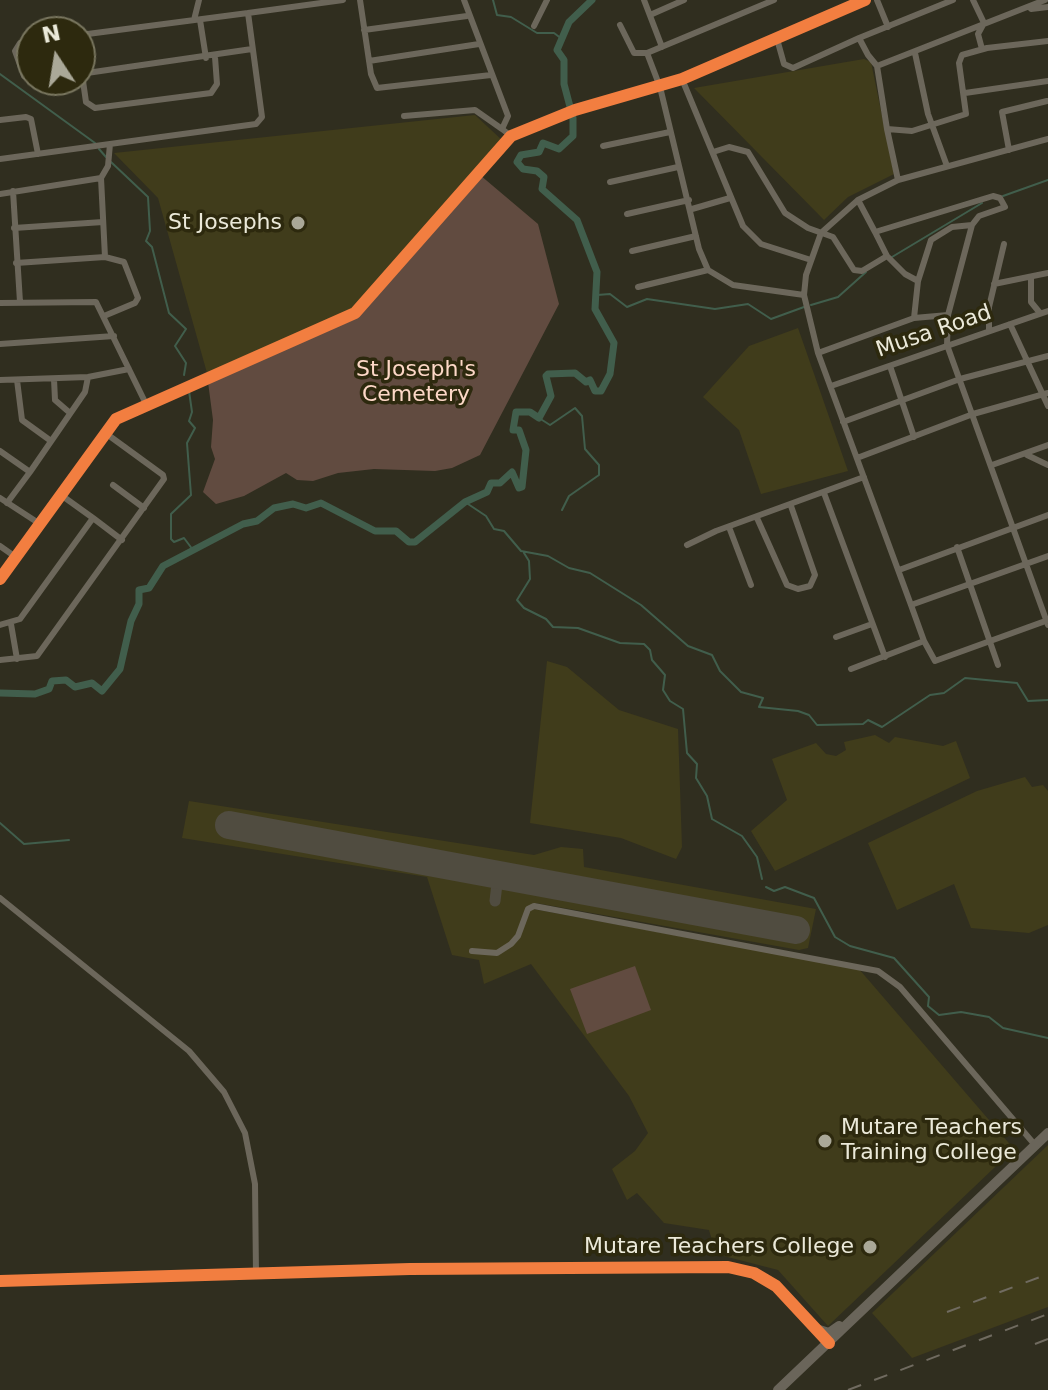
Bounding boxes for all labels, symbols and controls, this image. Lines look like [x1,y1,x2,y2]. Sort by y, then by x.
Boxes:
north arrow [16,16,96,96]
text: N [40,20,63,48]
place label: St Josephs [168,210,282,236]
marker: St Josephs [289,214,307,232]
street label: Musa Road [873,300,995,364]
park label: St Joseph's Cemetery [356,357,476,408]
place label: Mutare Teachers Training College [841,1115,1022,1166]
marker: Mutare Teachers Training College [816,1132,834,1150]
place label: Mutare Teachers College [584,1234,854,1260]
marker: Mutare Teachers College [861,1238,879,1256]

